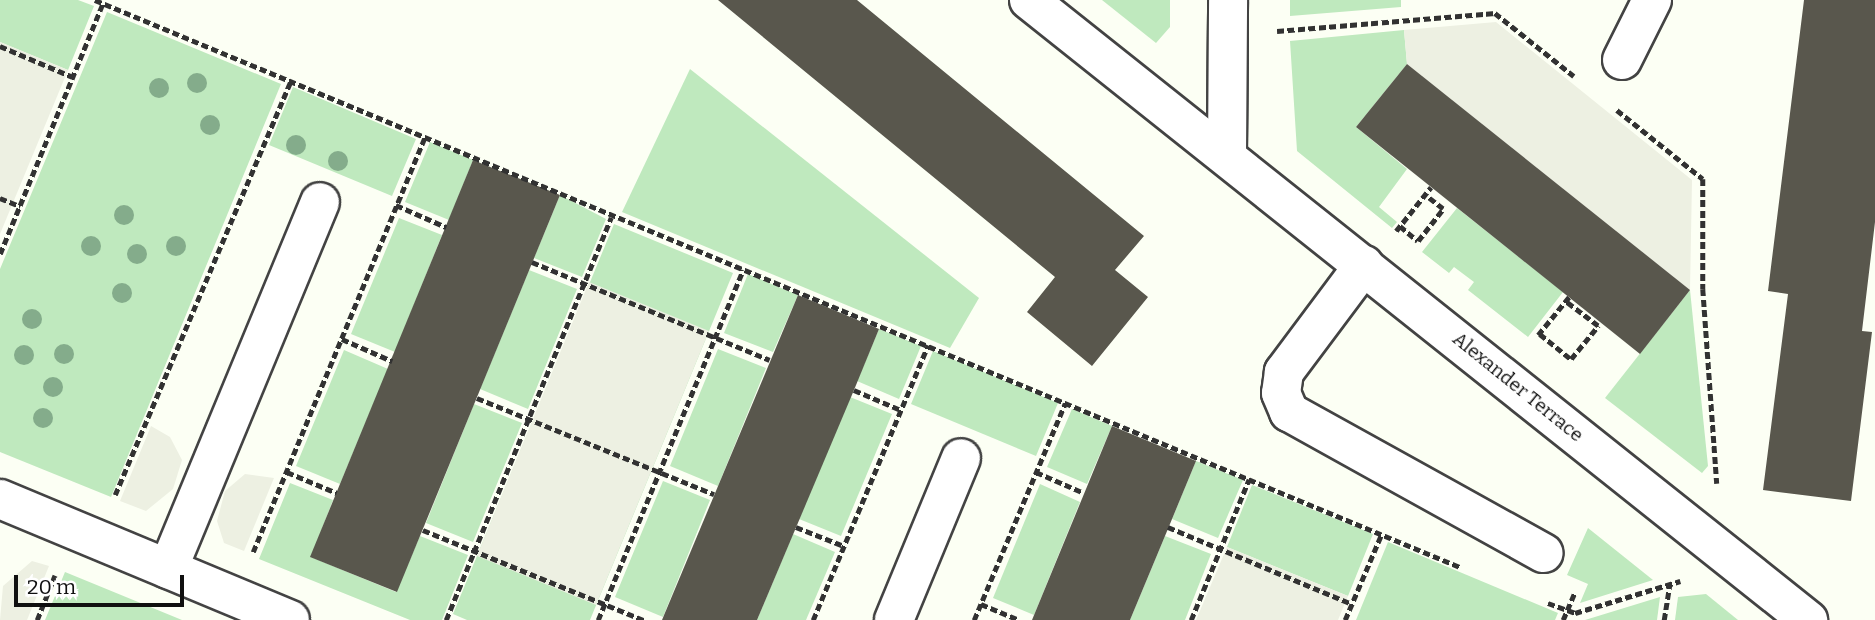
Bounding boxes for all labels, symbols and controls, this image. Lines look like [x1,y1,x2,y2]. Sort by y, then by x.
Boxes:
street label: Alexander Terrace [1448,327,1588,447]
scale bar [18,560,187,604]
text: 20 m [27,574,76,600]

